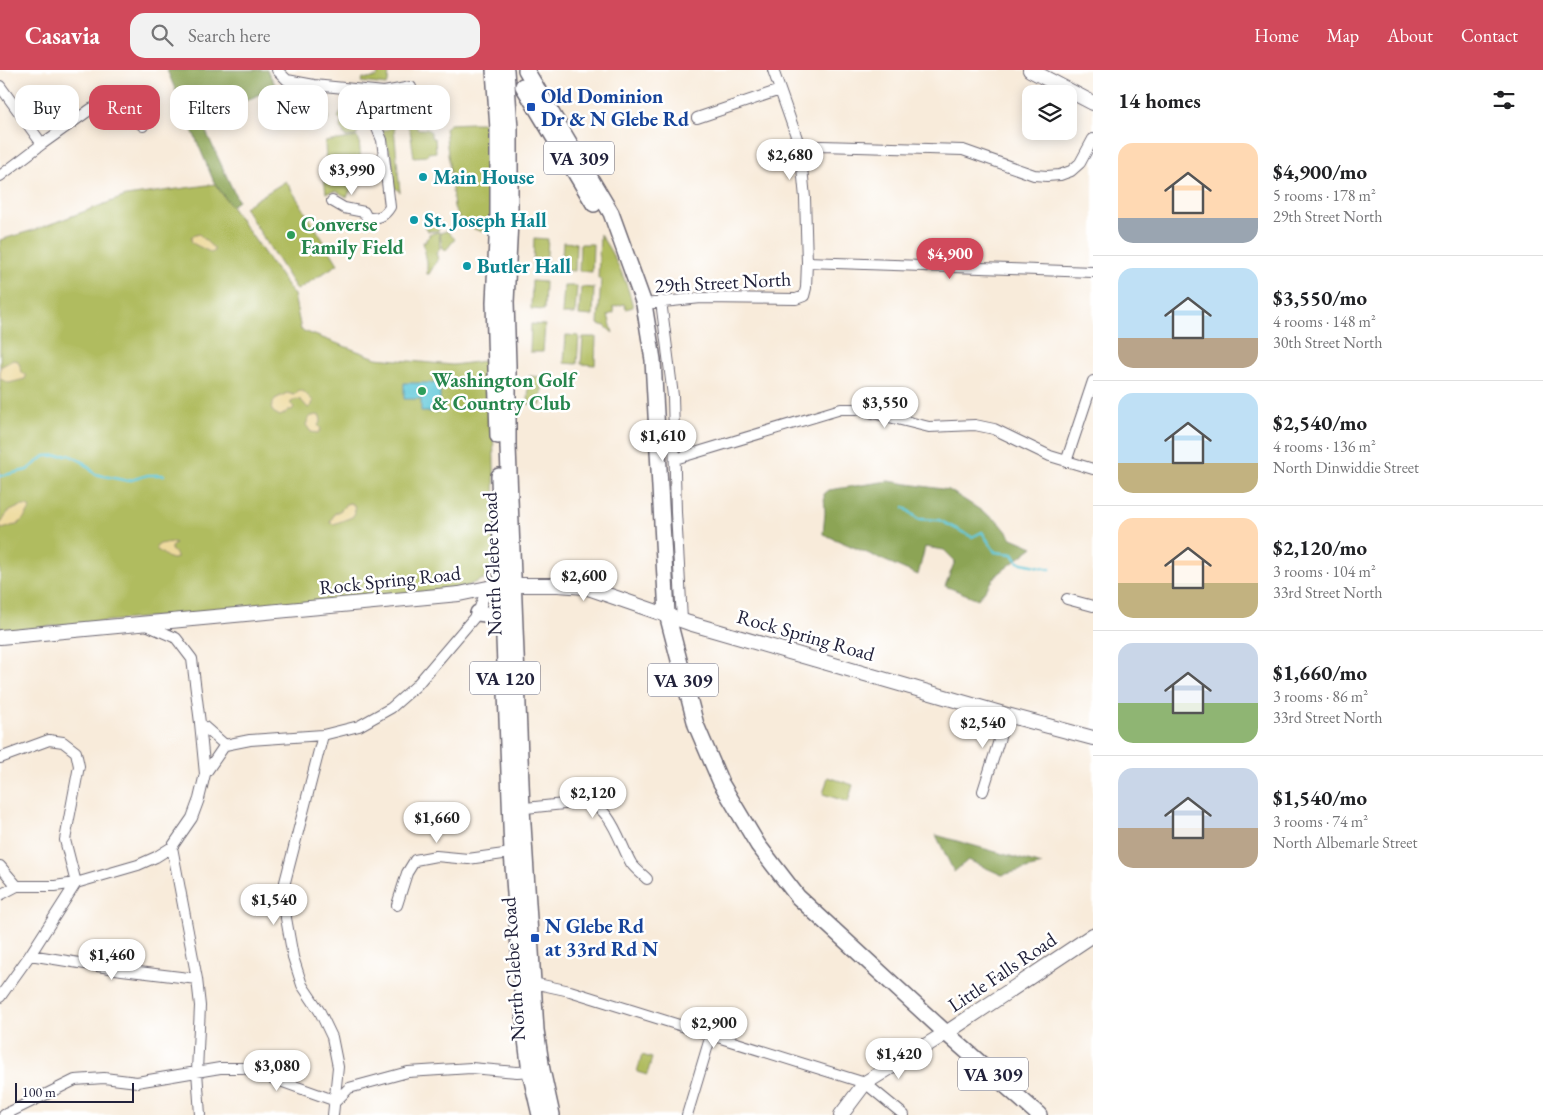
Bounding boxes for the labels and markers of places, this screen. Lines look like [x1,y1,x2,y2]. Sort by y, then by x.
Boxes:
place label: Old Dominion Dr & N Glebe Rd [541,83,689,132]
marker: Old Dominion Dr & N Glebe Rd [525,101,537,113]
pin: $2,680 [749,138,831,181]
pin: $3,990 [311,154,393,196]
place label: Main House [433,164,534,190]
marker: Main House [417,171,429,183]
place label: St. Joseph Hall [424,207,547,233]
place label: Converse Family Field [301,211,404,260]
marker: St. Joseph Hall [408,214,420,226]
marker: Converse Family Field [285,229,297,241]
pin: $4,900 [909,238,991,280]
place label: Butler Hall [477,253,571,279]
marker: Butler Hall [461,260,473,272]
place label: Washington Golf & Country Club [432,367,578,416]
marker: Washington Golf & Country Club [416,385,428,397]
pin: $3,550 [844,386,926,429]
pin: $1,610 [622,420,704,462]
pin: $2,600 [543,560,625,602]
pin: $2,540 [942,706,1024,749]
pin: $2,120 [552,776,634,819]
pin: $1,660 [396,802,478,844]
pin: $1,540 [233,884,315,926]
place label: N Glebe Rd at 33rd Rd N [545,913,658,962]
marker: N Glebe Rd at 33rd Rd N [529,932,541,944]
pin: $1,460 [71,938,153,981]
pin: $2,900 [673,1006,755,1049]
pin: $1,420 [858,1038,940,1080]
pin: $3,080 [236,1050,318,1092]

